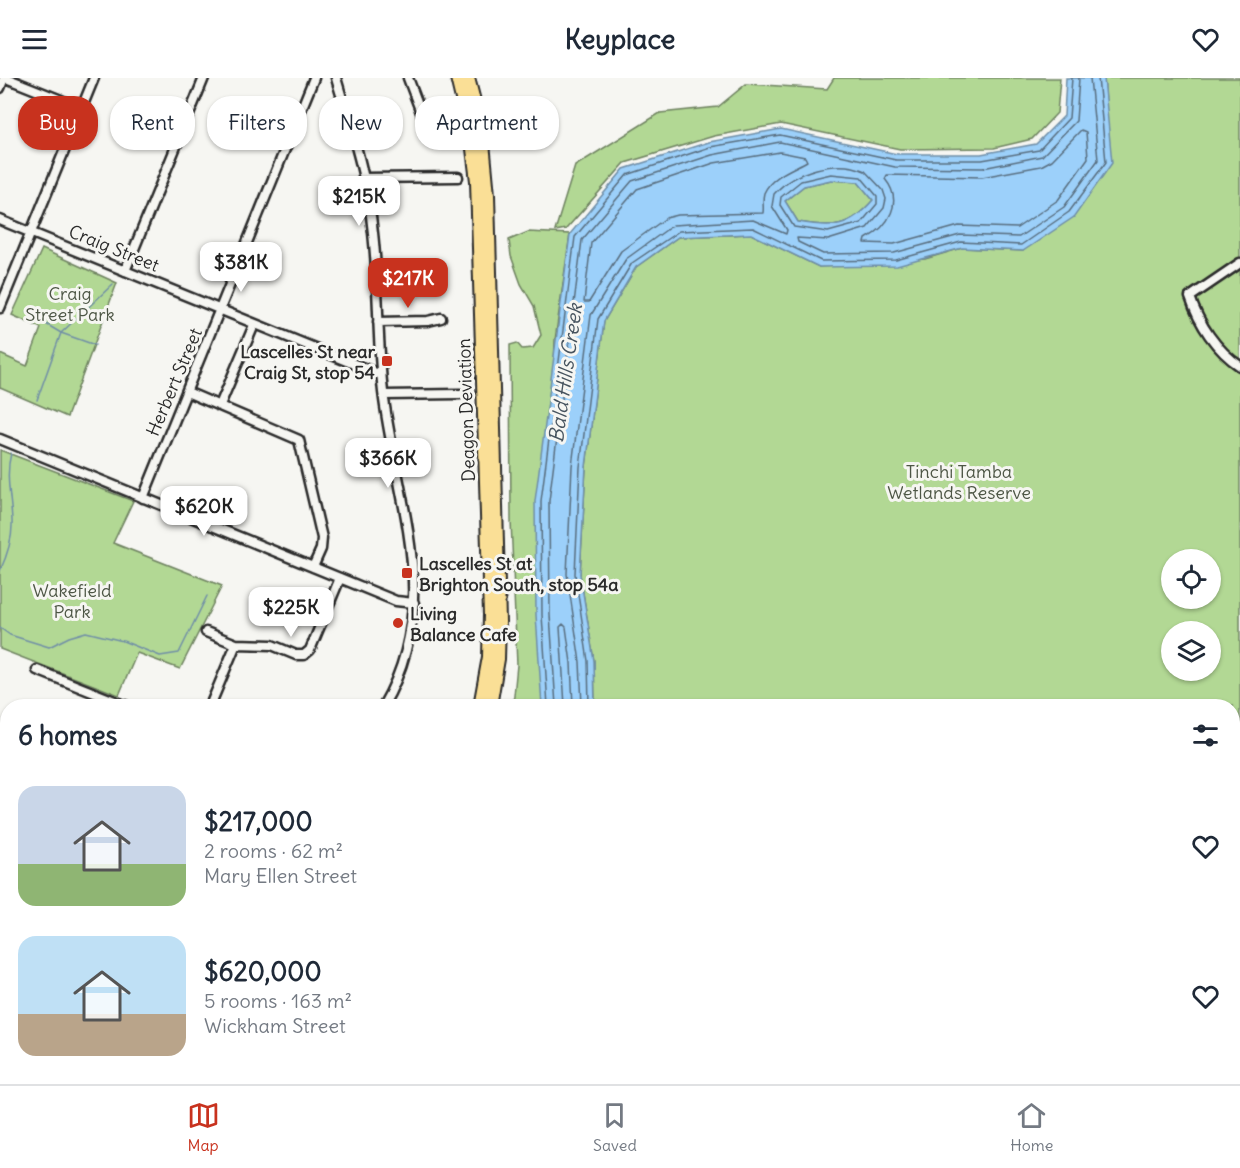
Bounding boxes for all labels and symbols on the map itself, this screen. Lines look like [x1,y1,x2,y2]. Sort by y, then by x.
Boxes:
pin: $215K [317,176,401,227]
street label: Craig Street [65,219,163,277]
pin: $381K [199,242,283,293]
pin: $217K [366,258,450,309]
park label: Craig Street Park [25,282,115,326]
water label: Bald Hills Creek [543,300,587,444]
street label: Herbert Street [141,324,207,440]
street label: Deagon Deviation [452,338,480,482]
place label: Lascelles St near Craig St, stop 54 [240,340,376,384]
marker: Lascelles St near Craig St, stop 54 [380,354,394,368]
pin: $366K [346,438,430,489]
park label: Tinchi Tamba Wetlands Reserve [887,460,1031,504]
pin: $620K [162,486,246,537]
place label: Lascelles St at Brighton South, stop 54a [419,552,618,596]
marker: Lascelles St at Brighton South, stop 54a [400,566,414,580]
park label: Wakefield Park [32,579,112,623]
pin: $225K [249,587,333,638]
place label: Living Balance Cafe [410,602,517,646]
marker: Living Balance Cafe [391,616,405,630]

